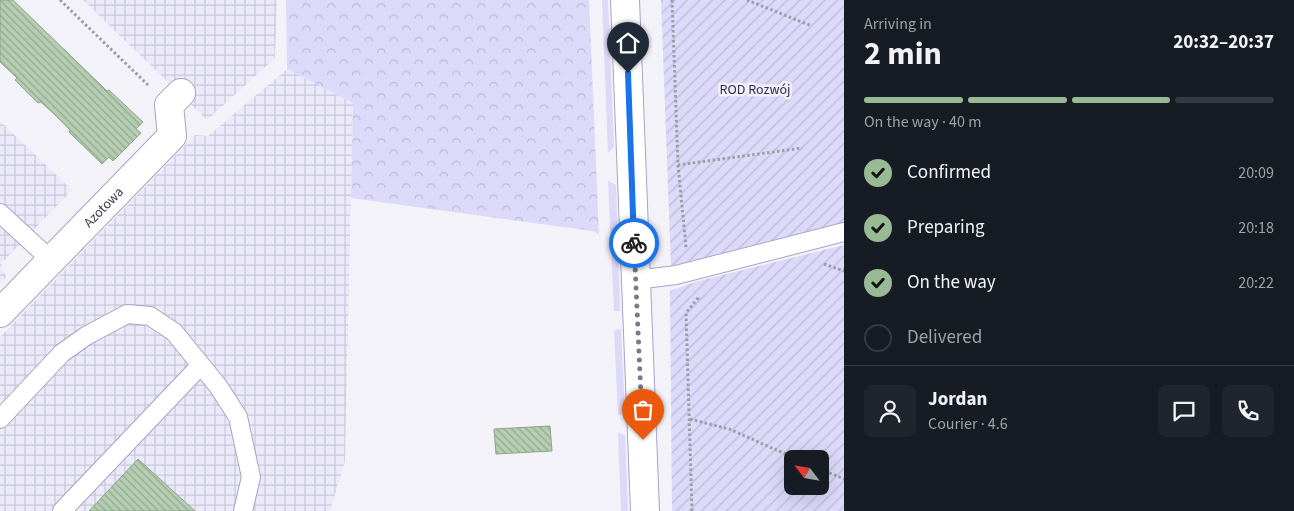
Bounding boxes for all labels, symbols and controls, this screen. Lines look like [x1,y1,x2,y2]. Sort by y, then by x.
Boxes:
text: Arriving in [864,13,932,35]
pin [607,22,649,73]
icon: home [614,29,642,57]
text: 20:32–20:37 [1173,29,1274,56]
text: 2 min [864,31,942,77]
park label: ROD Rozwój [719,80,791,100]
text: On the way · 40 m [864,111,981,133]
icon: check [864,159,892,187]
text: Confirmed [907,159,991,186]
text: 20:09 [1238,162,1274,184]
street label: Azotowa [79,183,128,232]
icon: check [864,214,892,242]
text: Preparing [907,214,985,241]
text: 20:18 [1238,217,1274,239]
courier [609,218,659,268]
icon: bike [620,229,648,257]
icon: check [864,269,892,297]
text: On the way [907,269,996,296]
text: 20:22 [1238,272,1274,294]
text: Delivered [907,324,982,351]
button: person [864,385,916,437]
button: chat [1158,385,1210,437]
button: phone [1222,385,1274,437]
text: Jordan [928,386,987,413]
pin [622,389,664,440]
icon: bag [629,396,657,424]
text: Courier · 4.6 [928,413,1008,435]
north arrow [784,450,829,495]
map controls [784,450,829,495]

